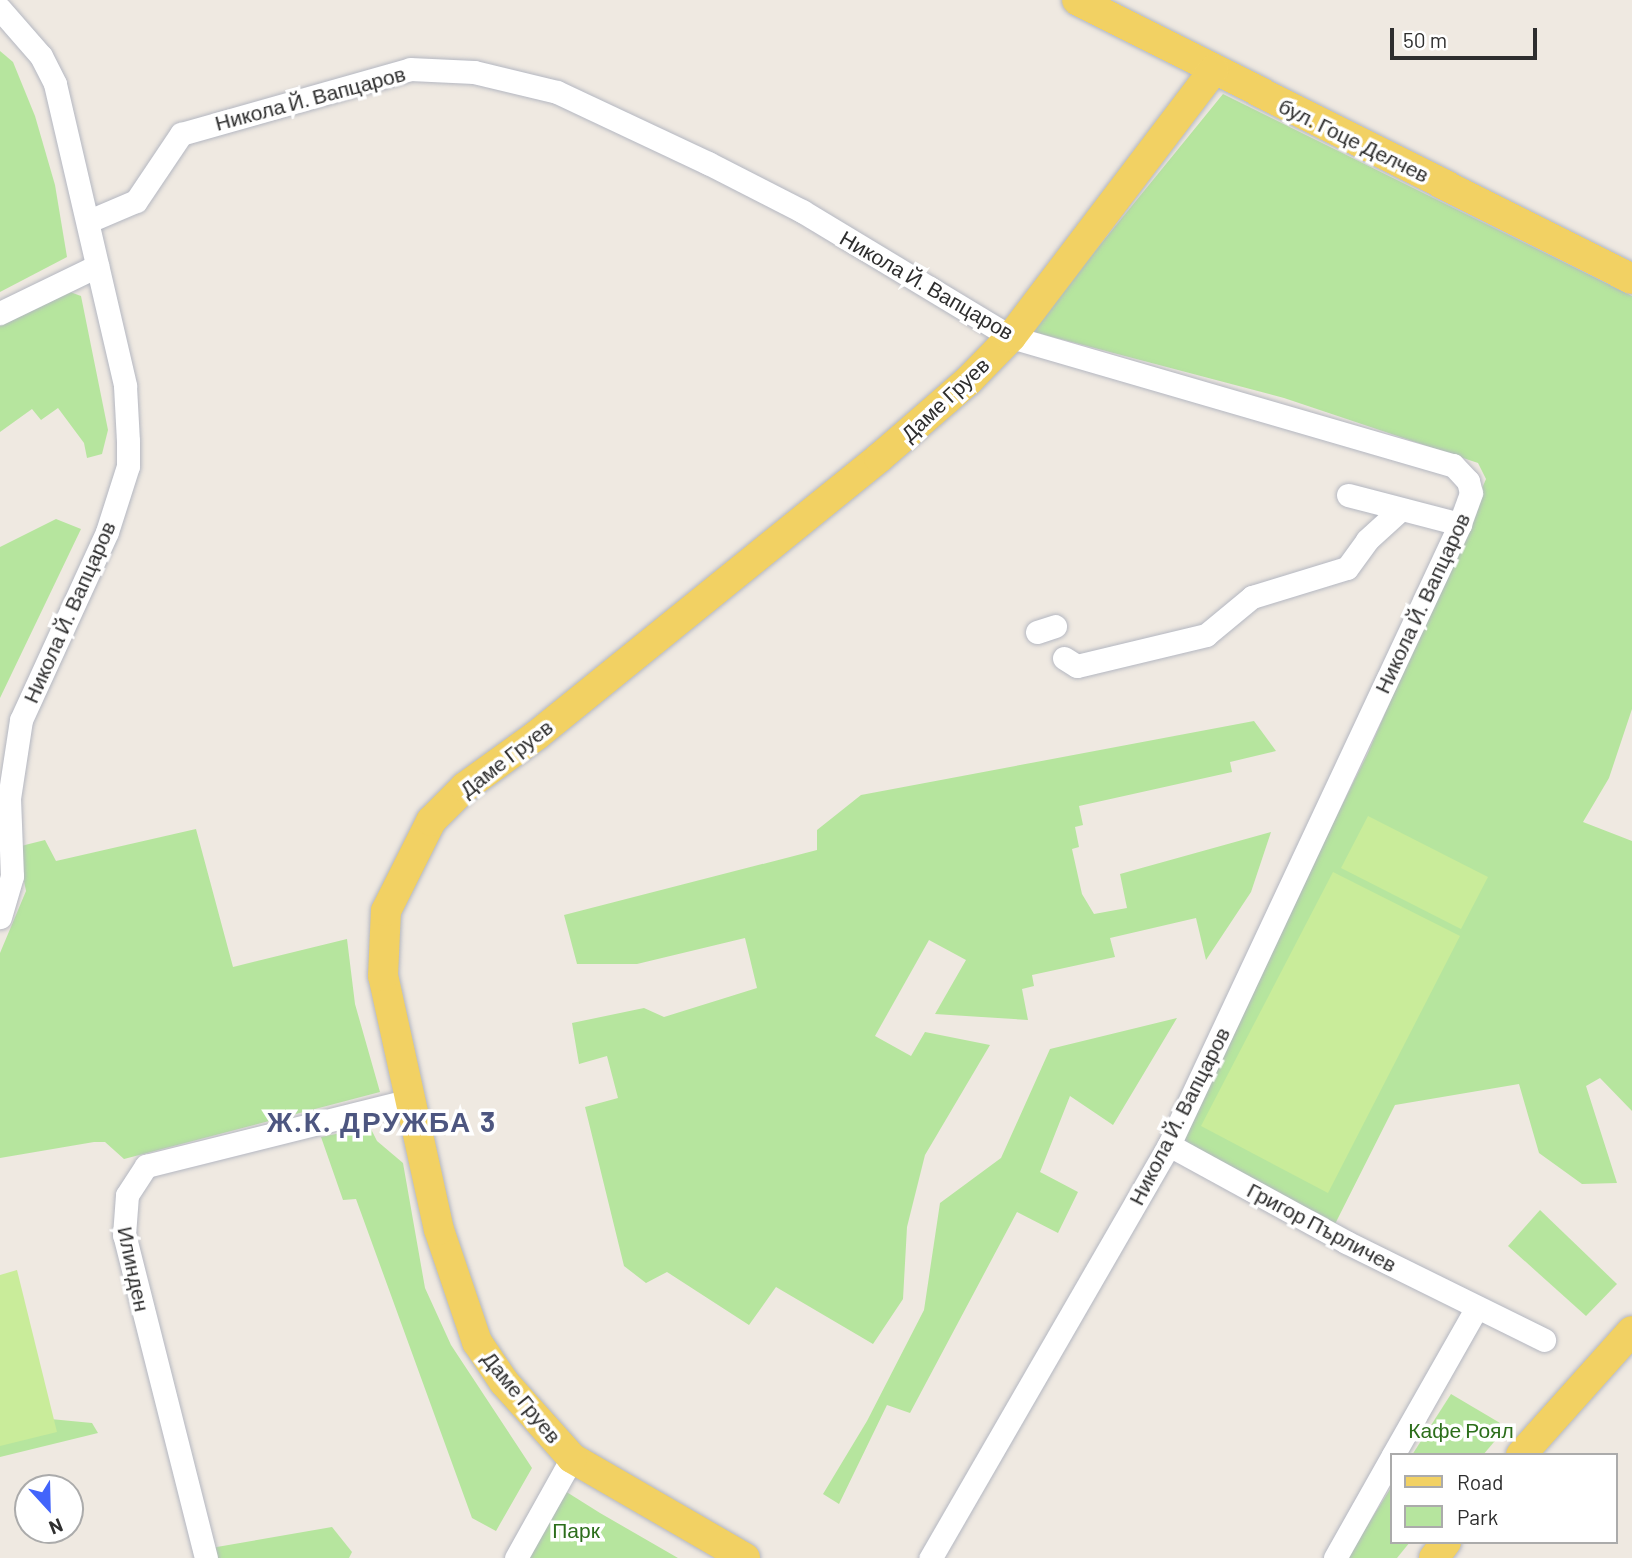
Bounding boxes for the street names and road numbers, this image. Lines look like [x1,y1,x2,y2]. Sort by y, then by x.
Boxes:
street label: Никола Й. Вапцаров [212,60,408,136]
street label: бул. Гоце Делчев [1275,93,1433,187]
street label: Никола Й. Вапцаров [836,225,1018,345]
street label: Даме Груев [896,352,994,446]
street label: Никола Й. Вапцаров [1369,509,1475,697]
street label: Никола Й. Вапцаров [18,517,120,707]
street label: Даме Груев [455,714,557,802]
street label: Никола Й. Вапцаров [1123,1023,1235,1209]
street label: Григор Пърличев [1243,1177,1401,1277]
street label: Илинден [113,1224,155,1314]
street label: Даме Груев [477,1346,567,1448]

